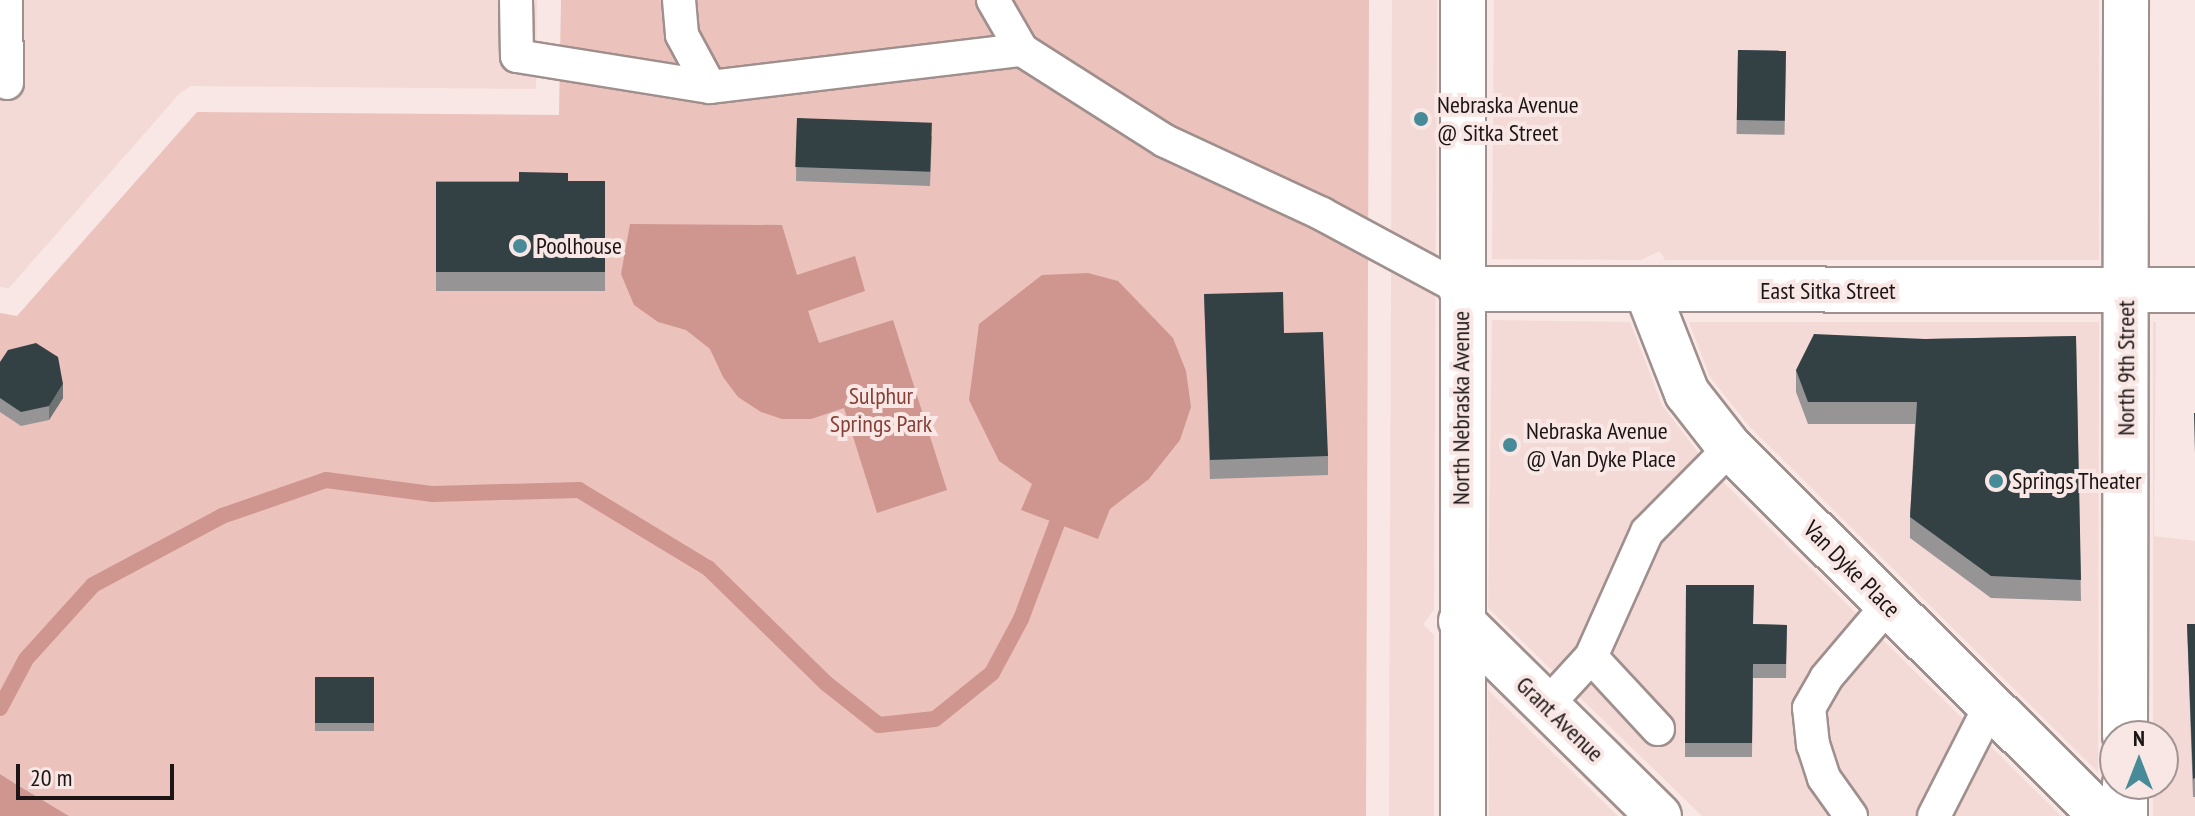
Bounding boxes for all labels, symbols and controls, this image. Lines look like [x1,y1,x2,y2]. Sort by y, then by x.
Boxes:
place label: Nebraska Avenue @ Sitka Street [1437,91,1579,147]
marker: Nebraska Avenue @ Sitka Street [1412,110,1430,128]
place label: Poolhouse [536,232,622,260]
marker: Poolhouse [511,237,529,255]
street label: East Sitka Street [1760,277,1896,305]
street label: North 9th Street [2112,300,2140,436]
street label: North Nebraska Avenue [1447,311,1475,505]
park label: Sulphur Springs Park [830,382,932,438]
place label: Nebraska Avenue @ Van Dyke Place [1526,417,1676,473]
marker: Nebraska Avenue @ Van Dyke Place [1501,436,1519,454]
place label: Springs Theater [2012,467,2142,495]
marker: Springs Theater [1987,472,2005,490]
street label: Van Dyke Place [1798,515,1906,623]
street label: Grant Avenue [1510,670,1610,768]
north arrow [2099,720,2179,800]
text: N [2133,724,2145,752]
scale bar [20,748,178,798]
text: 20 m [30,762,72,793]

